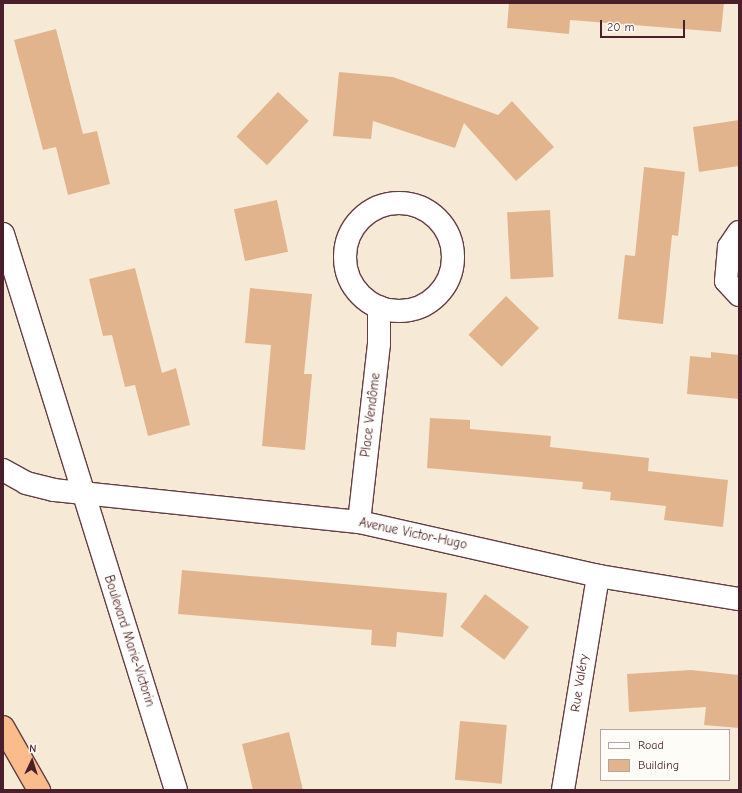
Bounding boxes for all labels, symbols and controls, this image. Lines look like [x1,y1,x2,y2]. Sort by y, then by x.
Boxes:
scale bar [602,12,687,38]
text: 20 m [607,20,635,34]
street label: Place Vendôme [358,372,384,458]
street label: Avenue Victor-Hugo [358,515,468,553]
street label: Boulevard Marie-Victorin [100,573,158,709]
street label: Rue Valéry [568,653,592,713]
legend [600,729,730,781]
text: Road [638,738,664,752]
north arrow [12,741,52,781]
text: N [29,742,37,755]
text: Building [638,758,679,772]

